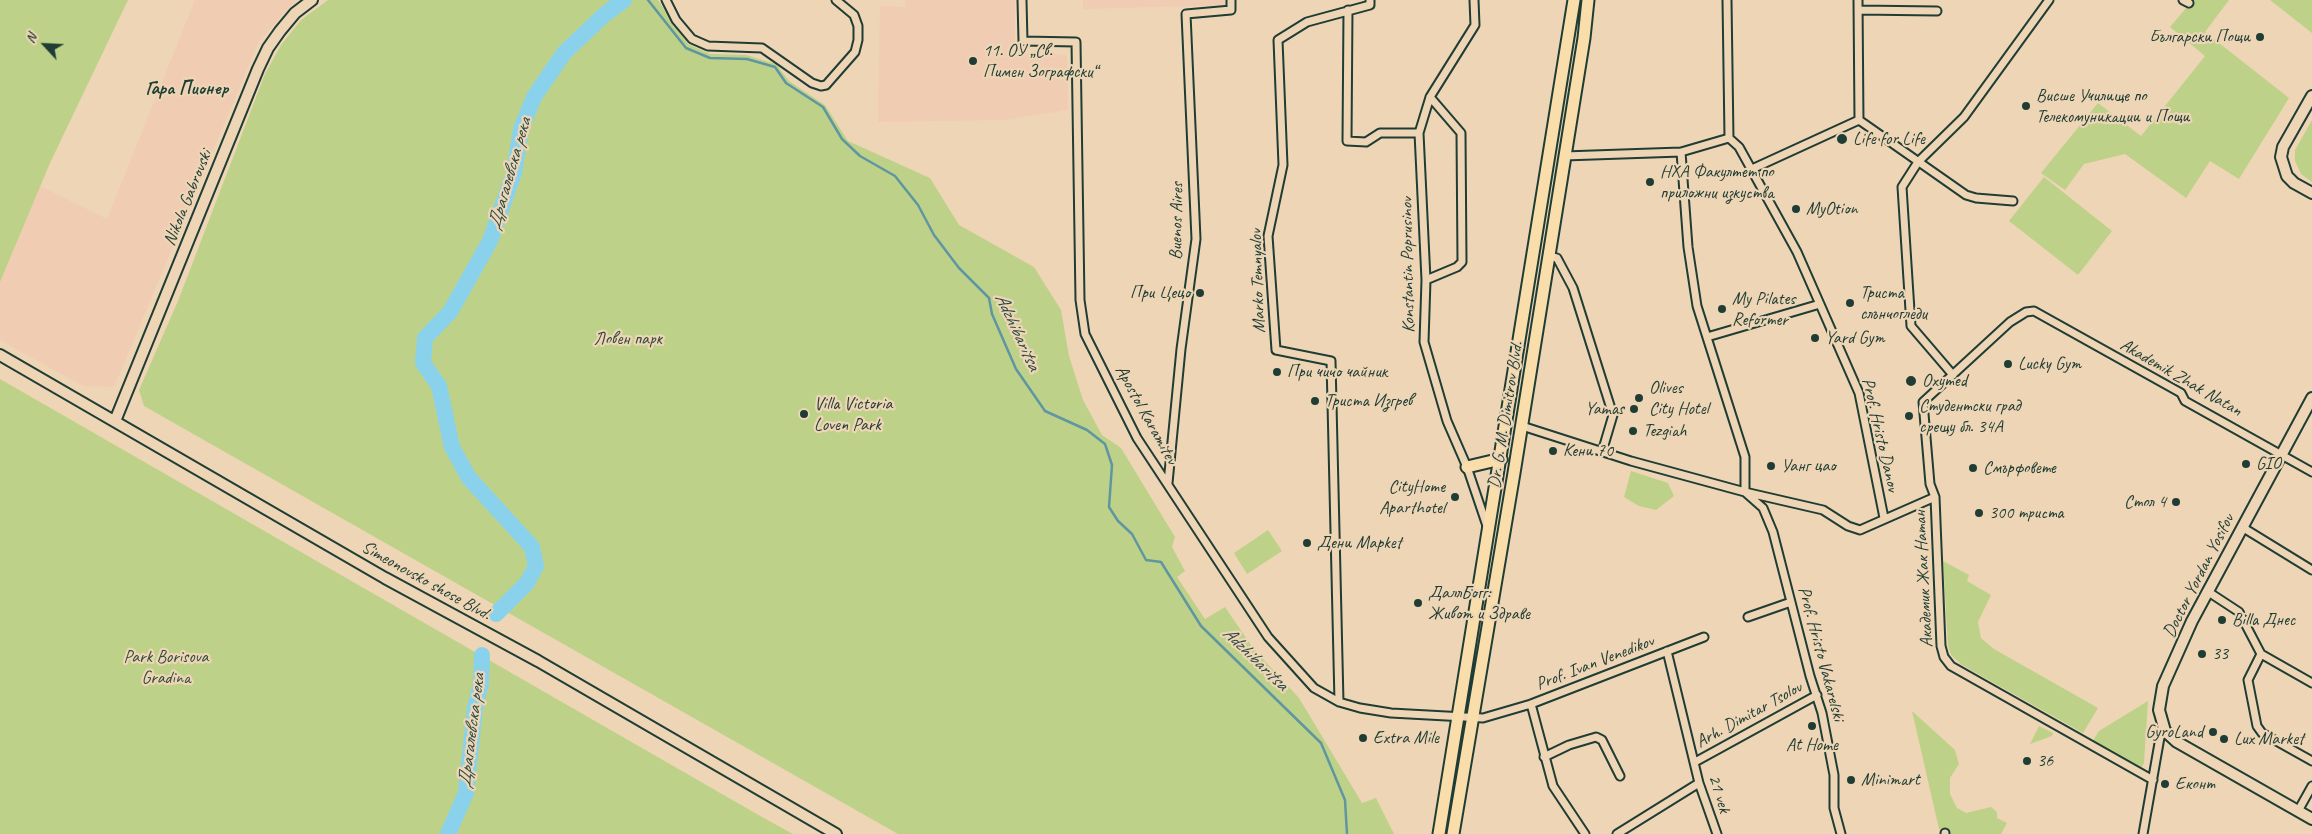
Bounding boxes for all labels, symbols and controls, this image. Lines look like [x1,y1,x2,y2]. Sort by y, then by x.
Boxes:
north arrow [20,20,70,70]
place label: Български Пощи [2149,26,2250,48]
text: N [21,31,40,46]
marker: Български Пощи [2254,31,2266,43]
place label: 11. ОУ „Св. Пимен Зографски“ [983,40,1097,82]
marker: 11. ОУ „Св. Пимен Зографски“ [967,55,979,67]
district label: Гара Пионер [145,78,229,100]
place label: Висше Училище по Телекомуникации и Пощи [2036,85,2190,128]
marker: Висше Училище по Телекомуникации и Пощи [2020,100,2032,112]
water label: Драгалевска река [483,116,537,232]
place label: Life for Life [1853,128,1925,150]
marker: Life for Life [1835,132,1849,146]
street label: Nikola Gabrovski [159,147,217,249]
place label: НХА Факултет по приложни изкуства [1660,161,1774,203]
marker: НХА Факултет по приложни изкуства [1644,176,1656,188]
street label: Buenos Aires [1166,182,1188,260]
street label: Konstantin Poprusinov [1396,197,1420,333]
place label: MyOtion [1806,198,1858,220]
marker: MyOtion [1790,203,1802,215]
street label: Marko Temnyalov [1245,229,1271,333]
place label: При Цецо [1130,282,1190,304]
place label: Триста слънчогледи [1860,282,1927,324]
marker: При Цецо [1194,287,1206,299]
place label: My Pilates Reformer [1732,288,1795,330]
water label: Adzhibaritsa [989,290,1045,374]
marker: Триста слънчогледи [1844,297,1856,309]
marker: My Pilates Reformer [1716,303,1728,315]
place label: Yard Gym [1825,327,1885,349]
park label: Ловен парк [594,328,662,350]
marker: Yard Gym [1809,332,1821,344]
street label: Akademik Zhak Natan [2116,334,2246,422]
street label: Dr. G. M. Dimitrov Blvd. [1484,340,1528,490]
place label: Lucky Gym [2018,353,2081,375]
marker: Lucky Gym [2002,358,2014,370]
place label: При чичо чайник [1287,361,1387,383]
street label: Apostol Karamitev [1110,362,1182,468]
marker: При чичо чайник [1271,366,1283,378]
place label: Oxymed [1922,370,1967,392]
marker: Oxymed [1904,374,1918,388]
street label: Prof. Hristo Danov [1856,376,1904,494]
place label: Olives City Hotel [1649,377,1709,419]
place label: Триста Изгрев [1325,390,1412,412]
marker: Olives City Hotel [1633,392,1645,404]
place label: Villa Victoria Loven Park [814,393,892,436]
marker: Триста Изгрев [1309,395,1321,407]
place label: Студентски град срещу бл. 34А [1919,395,2020,438]
place label: Yamas [1585,398,1624,420]
marker: Yamas [1628,403,1640,415]
marker: Villa Victoria Loven Park [798,408,810,420]
marker: Студентски град срещу бл. 34А [1903,410,1915,422]
place label: Tezgiah [1643,420,1686,442]
marker: Tezgiah [1627,425,1639,437]
place label: Кени 70 [1563,440,1613,462]
marker: Кени 70 [1547,445,1559,457]
place label: GIO [2256,453,2281,475]
place label: Уанг цао [1781,455,1836,477]
place label: Смърфовете [1983,457,2056,479]
marker: GIO [2240,458,2252,470]
marker: Уанг цао [1765,460,1777,472]
marker: Смърфовете [1967,462,1979,474]
place label: CityHome Aparthotel [1379,476,1445,518]
marker: CityHome Aparthotel [1449,491,1461,503]
place label: Стол 4 [2124,491,2166,513]
marker: Стол 4 [2170,496,2182,508]
place label: 300 триста [1989,502,2063,524]
marker: 300 триста [1973,507,1985,519]
street label: Академик Жак Натан [1910,510,1938,648]
street label: Doctor Yordan Yosifov [2159,511,2239,641]
place label: Дени Mapket [1317,532,1402,554]
street label: Simeonovsko shose Blvd. [357,536,495,626]
marker: Дени Mapket [1301,537,1313,549]
place label: ДаллБогг: Живот и Здраве [1428,582,1530,624]
street label: Prof. Hristo Vakarelski [1793,584,1849,724]
marker: ДаллБогг: Живот и Здраве [1412,597,1424,609]
place label: Billa Днес [2232,609,2295,631]
marker: Billa Днес [2216,614,2228,626]
water label: Adzhibaritsa [1217,622,1293,696]
street label: Prof. Ivan Venedikov [1533,631,1657,695]
place label: 33 [2212,643,2228,665]
park label: Park Borisova Gradina [124,646,208,689]
marker: 33 [2196,648,2208,660]
water label: Драгалевска река [454,673,490,789]
street label: Arh. Dimitar Tsolov [1692,677,1806,753]
marker: At Home [1806,720,1818,732]
place label: GyroLand [2145,721,2203,743]
marker: GyroLand [2207,726,2219,738]
place label: Extra Mile [1373,727,1439,749]
place label: Lux Market [2234,728,2304,750]
marker: Extra Mile [1357,732,1369,744]
marker: Lux Market [2218,733,2230,745]
place label: At Home [1786,734,1838,756]
place label: 36 [2037,750,2053,772]
marker: 36 [2021,755,2033,767]
place label: Minimart [1861,769,1920,791]
street label: 21 vek [1703,772,1735,816]
place label: Еконт [2175,773,2215,795]
marker: Minimart [1845,774,1857,786]
marker: Еконт [2159,778,2171,790]

